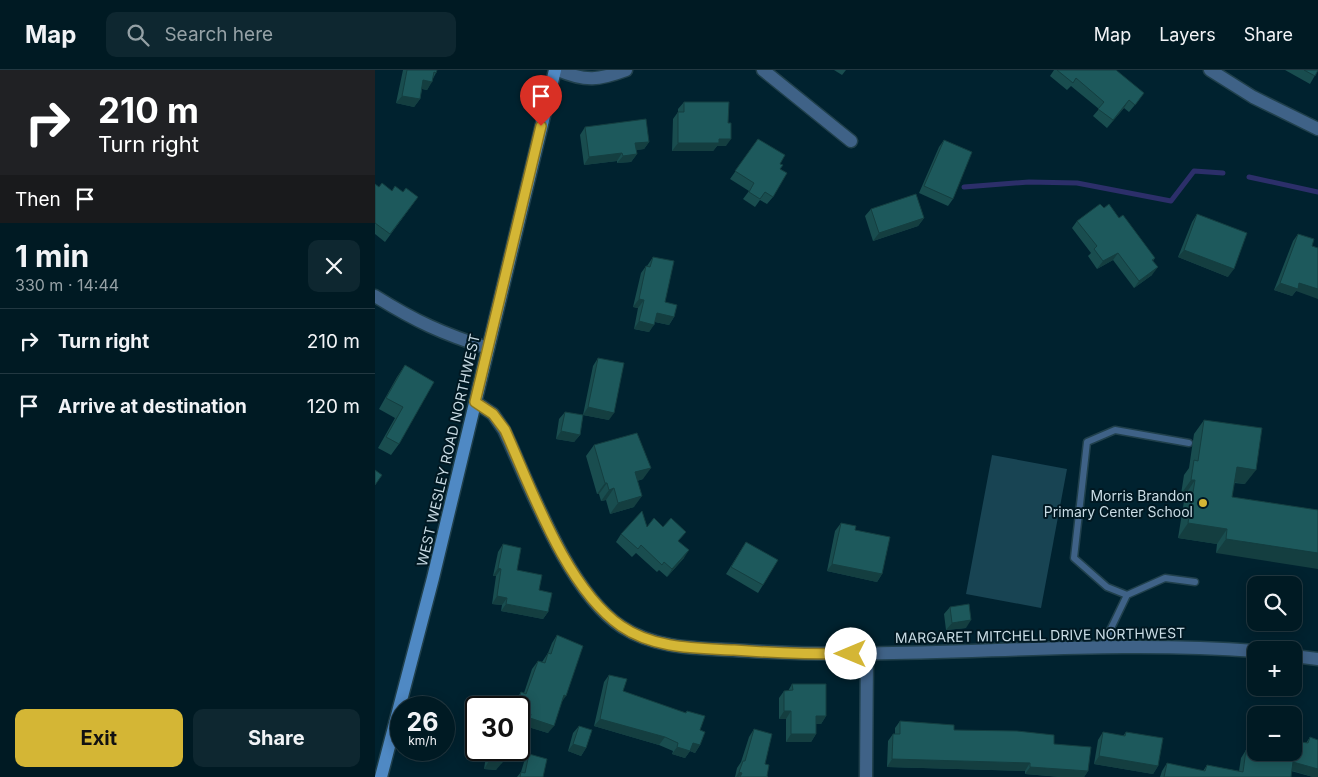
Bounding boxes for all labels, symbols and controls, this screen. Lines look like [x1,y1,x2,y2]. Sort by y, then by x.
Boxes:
search box [106,12,456,57]
text: Map [25,20,76,49]
icon: search [124,21,152,49]
text: Search here [164,23,273,46]
text: Map [1094,24,1131,45]
text: Layers [1159,24,1216,45]
text: Share [1244,24,1293,45]
pin [520,75,562,126]
icon: arrive [527,82,555,110]
text: 210 m [98,89,199,131]
icon: right [15,90,80,155]
text: Turn right [98,131,199,157]
icon: arrive [71,185,99,213]
text: Then [15,188,61,211]
text: 1 min [15,238,89,274]
button: close [308,240,360,292]
text: 330 m · 14:44 [15,275,119,295]
icon: right [15,327,43,355]
text: Turn right [58,330,149,353]
text: 210 m [307,330,360,353]
street label: WEST WESLEY ROAD NORTHWEST [413,332,483,568]
icon: arrive [15,392,43,420]
text: Arrive at destination [58,395,247,418]
text: 120 m [307,395,360,418]
place label: Morris Brandon Primary Center School [1044,487,1193,520]
marker: Morris Brandon Primary Center School [1197,497,1209,509]
map controls [1247,576,1302,761]
button: search [1247,576,1302,631]
street label: MARGARET MITCHELL DRIVE NORTHWEST [895,624,1185,646]
position arrow [824,627,876,679]
button: + [1247,641,1302,696]
speed limit sign: 30 [465,696,530,761]
button: − [1247,706,1302,761]
text: 26 [407,707,438,737]
button: Exit [15,709,183,767]
button: Share [193,709,360,767]
text: km/h [408,733,437,748]

